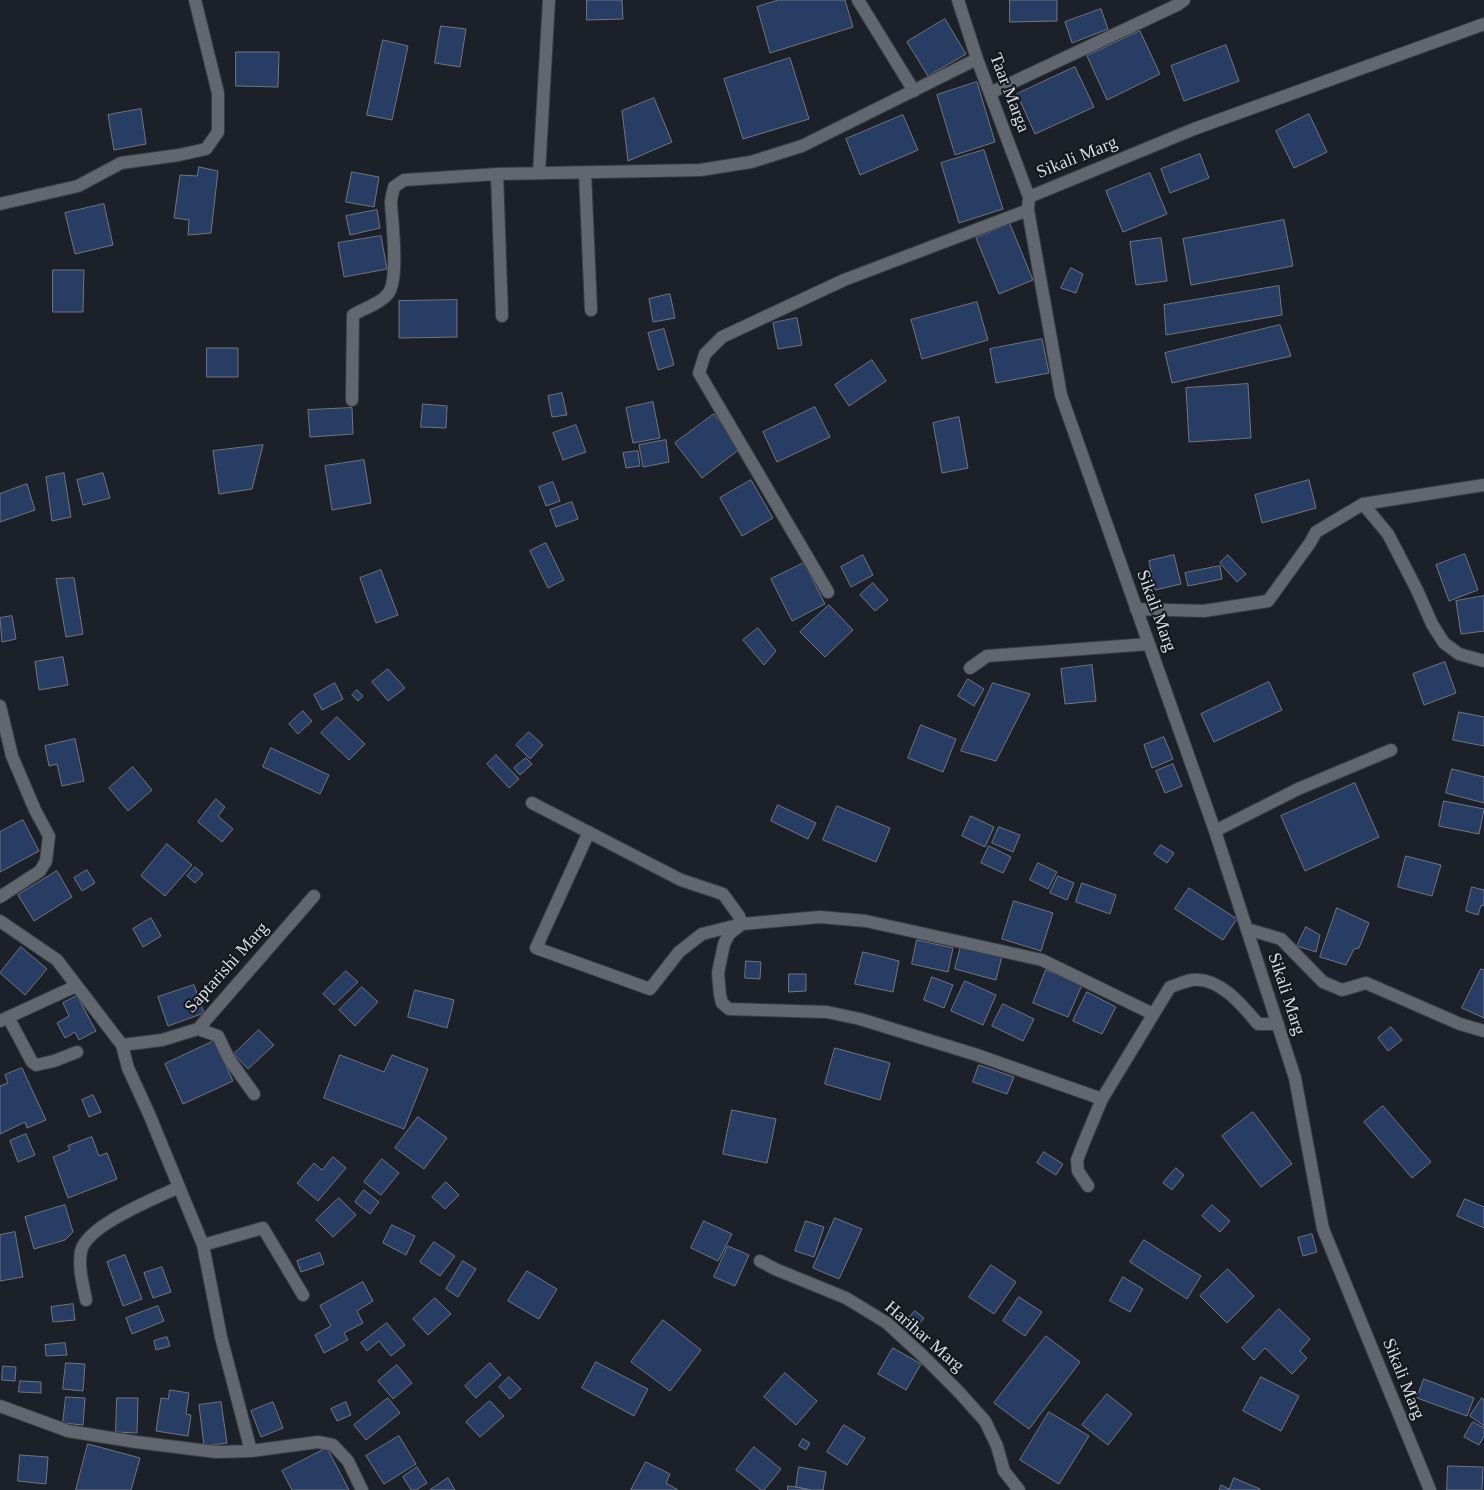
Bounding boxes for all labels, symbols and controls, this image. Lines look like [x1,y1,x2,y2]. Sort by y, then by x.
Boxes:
street label: Taar Marga [984,50,1034,136]
street label: Sikali Marg [1033,132,1121,184]
street label: Sikali Marg [1131,567,1181,655]
street label: Saptarishi Marg [180,918,274,1018]
street label: Sikali Marg [1263,950,1309,1038]
street label: Harihar Marg [880,1297,968,1377]
street label: Sikali Marg [1377,1335,1429,1423]

